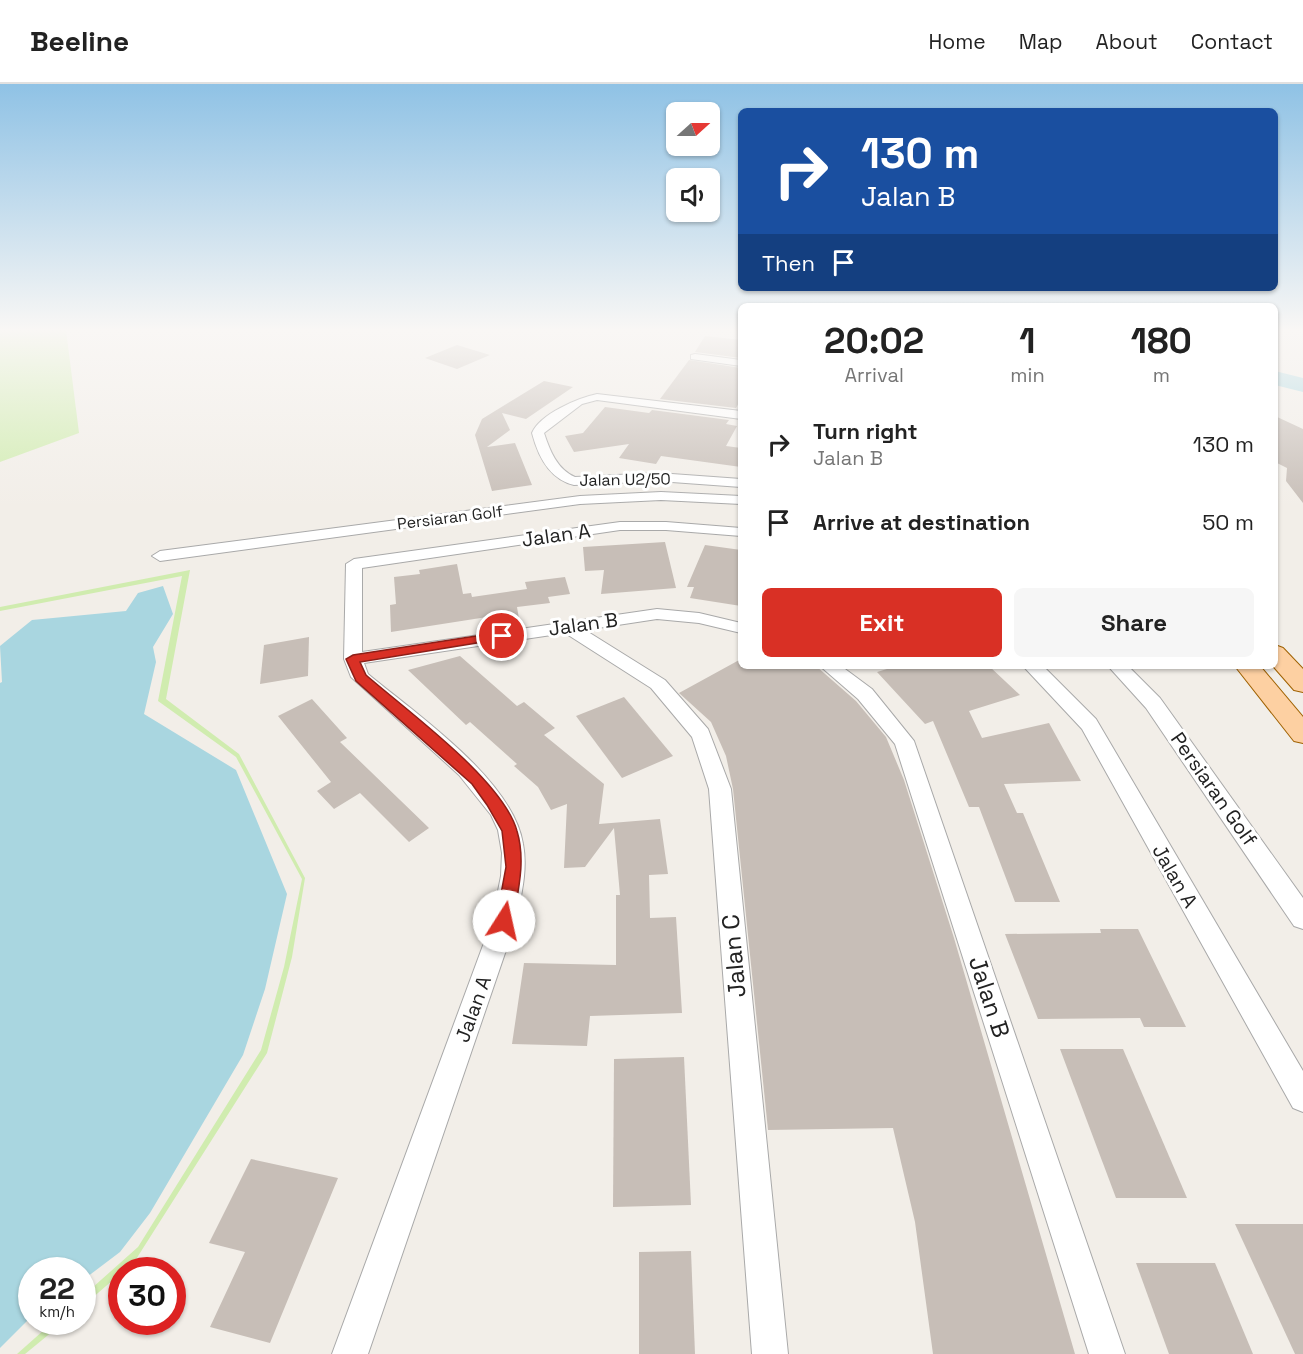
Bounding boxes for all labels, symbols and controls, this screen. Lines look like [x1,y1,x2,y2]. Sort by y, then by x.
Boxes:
text: Beeline [30,23,129,59]
text: Home [928,28,986,55]
text: Map [1019,28,1063,55]
text: About [1096,28,1158,55]
text: Contact [1191,28,1273,55]
north arrow [666,102,720,156]
map controls [666,102,720,222]
text: 130 m [861,127,979,180]
icon: right [762,132,840,210]
button: sound [666,168,720,222]
text: Jalan B [861,179,955,214]
icon: arrive [827,246,860,279]
text: Then [762,249,815,277]
text: 20:02 [824,318,924,364]
text: 1 [1019,318,1036,364]
text: 180 [1131,318,1192,364]
text: Arrival [844,362,904,388]
text: min [1010,362,1045,388]
text: m [1153,362,1170,388]
text: Turn right [813,417,918,445]
icon: right [762,428,795,461]
text: 130 m [1193,430,1254,458]
text: Jalan B [813,445,883,471]
street label: Jalan U2/50 [579,468,671,491]
street label: Persiaran Golf [396,501,504,534]
icon: arrive [762,506,795,539]
text: Arrive at destination [813,508,1030,536]
text: 50 m [1202,508,1254,536]
street label: Jalan A [520,517,592,553]
button: Exit [762,588,1002,657]
button: Share [1014,588,1254,657]
street label: Jalan B [547,606,619,642]
pin [476,610,527,661]
icon: arrive [485,619,518,652]
street label: Persiaran Golf [1165,727,1263,851]
street label: Jalan A [1146,840,1204,913]
position arrow [472,889,536,953]
street label: Jalan C [714,913,753,999]
street label: Jalan B [962,952,1017,1042]
street label: Jalan A [449,972,497,1046]
speed limit sign: 30 [108,1257,186,1335]
text: 22 [39,1269,75,1308]
text: km/h [39,1302,75,1321]

